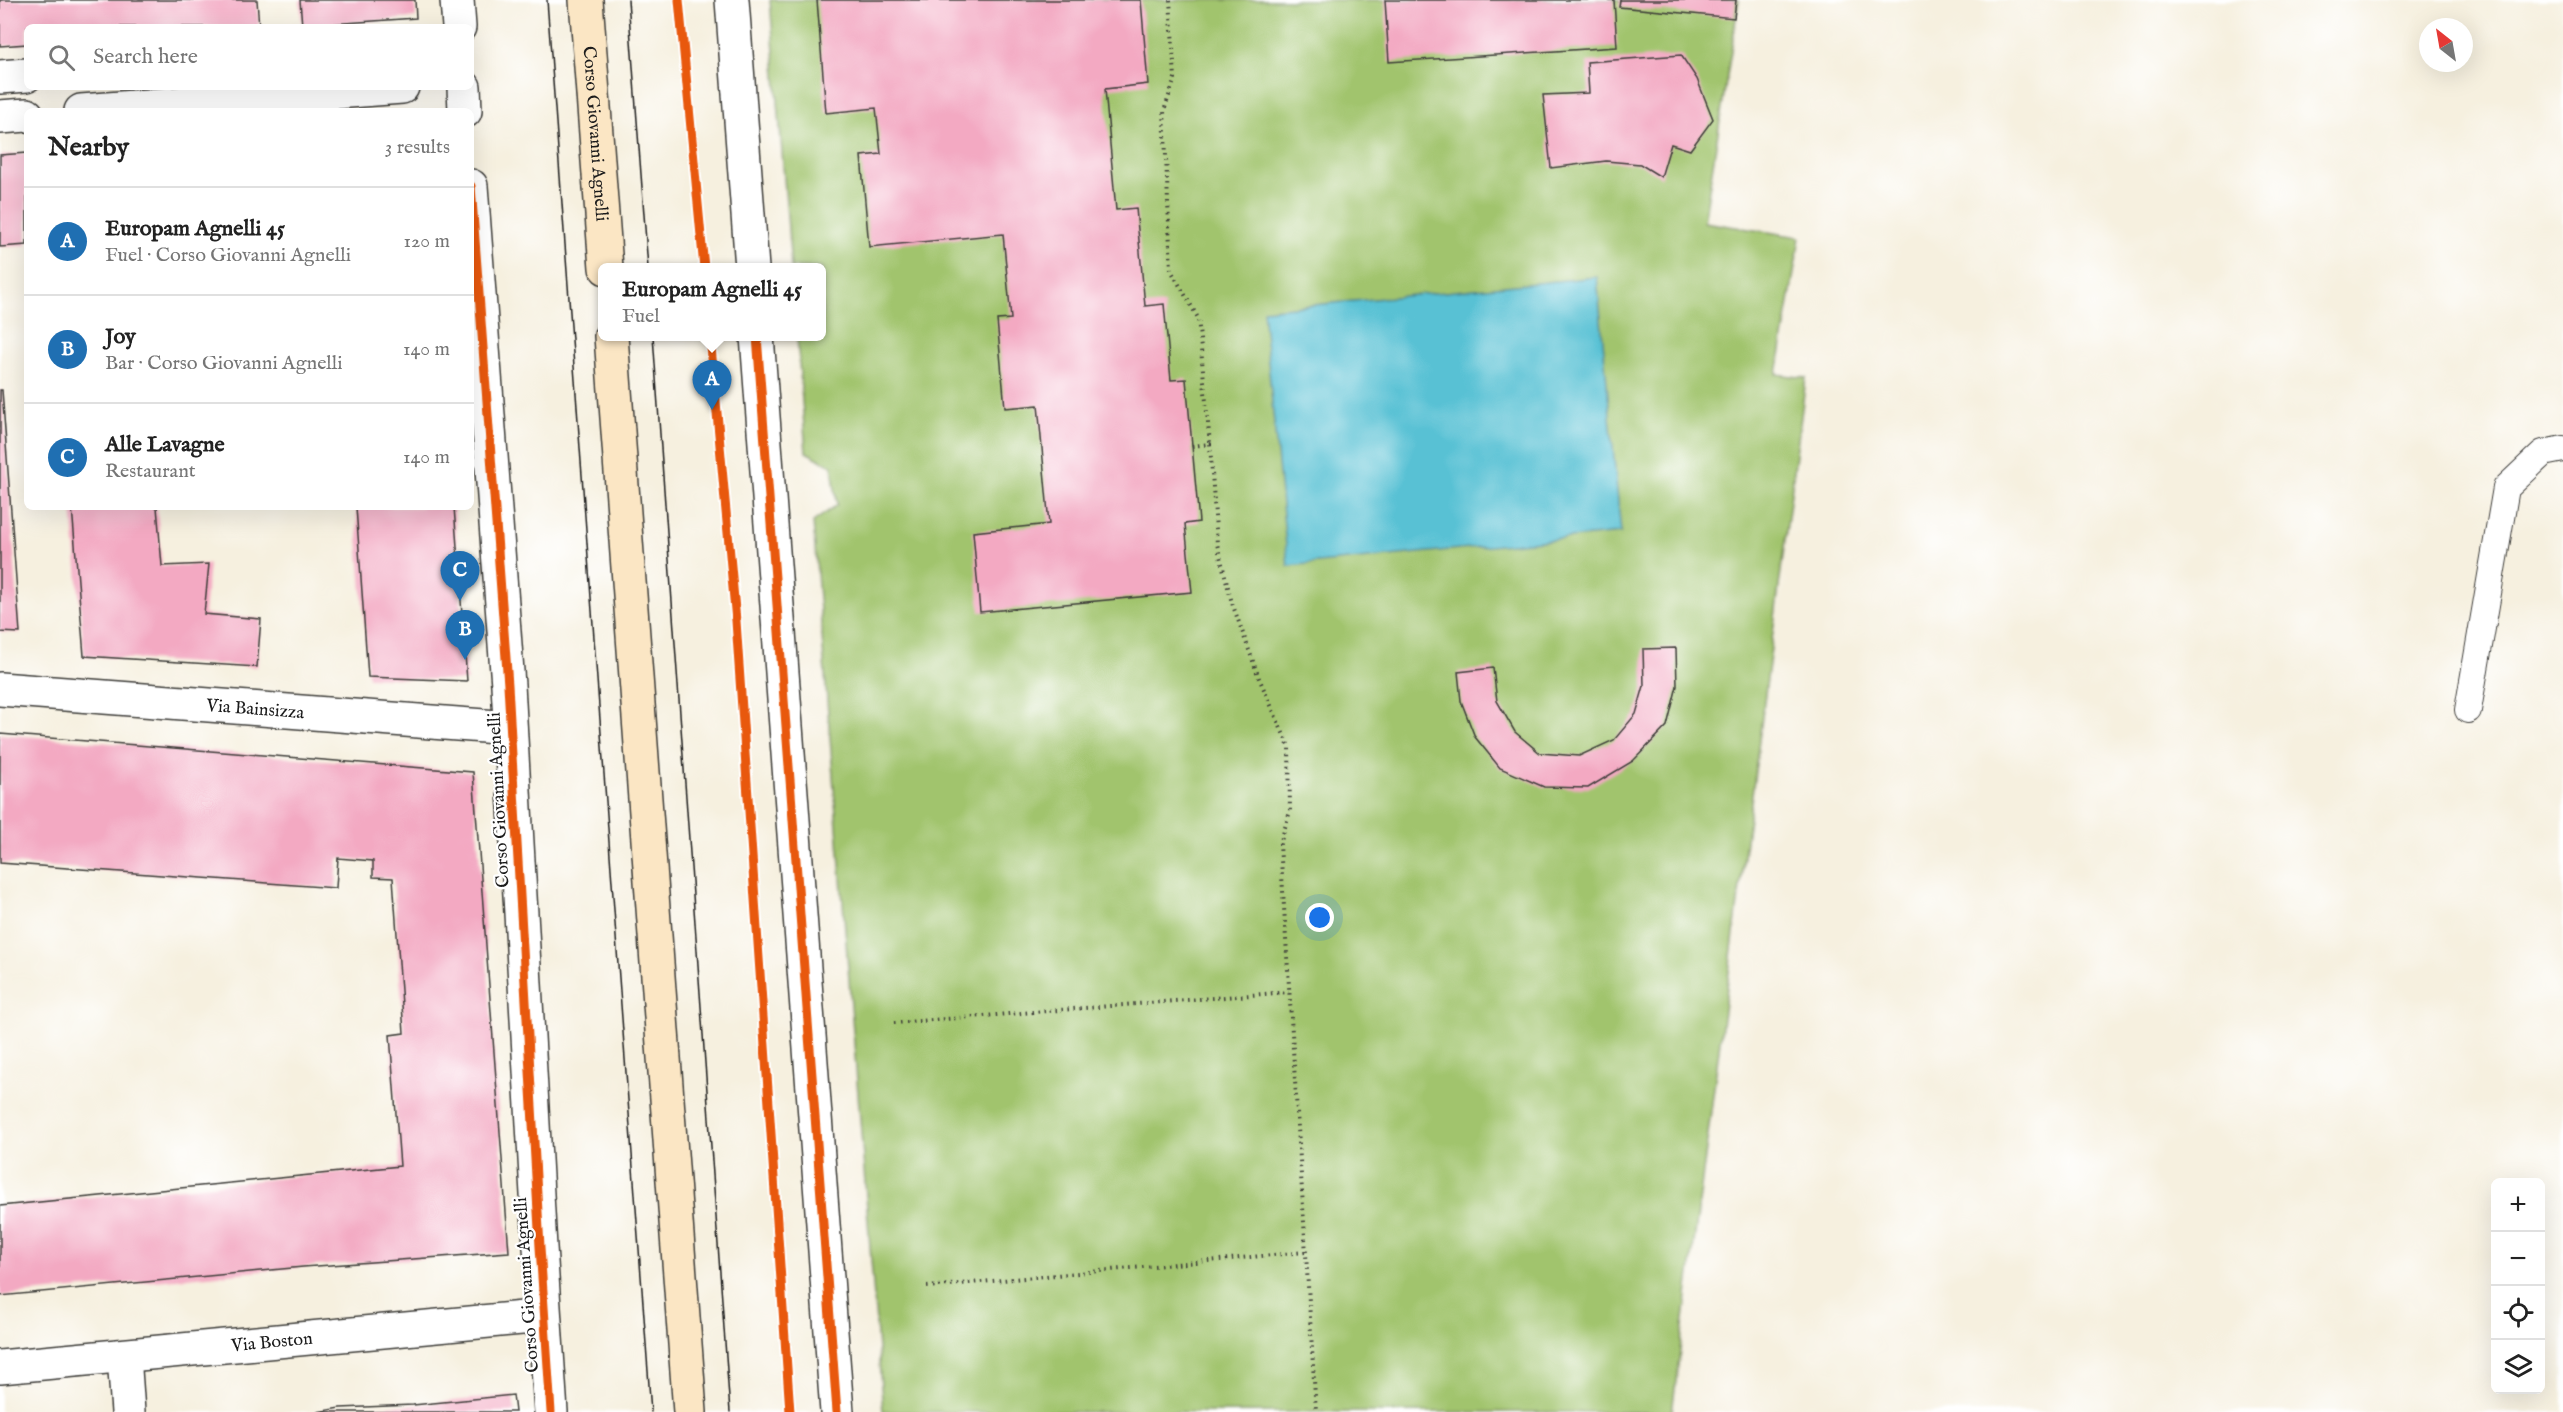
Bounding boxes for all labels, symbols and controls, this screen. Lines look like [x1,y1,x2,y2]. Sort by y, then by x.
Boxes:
north arrow [2419,18,2473,72]
search box [24,24,474,90]
icon: search [45,41,78,74]
text: Search here [93,43,198,71]
street label: Corso Giovanni Agnelli [576,45,613,222]
text: Nearby [48,131,129,164]
text: 3 results [385,135,450,160]
text: Europam Agnelli 45 [105,215,285,243]
text: A [61,229,74,254]
text: 120 m [404,229,450,254]
text: Fuel · Corso Giovanni Agnelli [105,243,351,268]
popup [598,263,826,341]
text: Europam Agnelli 45 [622,276,802,304]
text: Fuel [622,304,660,329]
text: Joy [105,323,136,351]
text: B [61,337,74,362]
text: 140 m [403,337,450,362]
text: Bar · Corso Giovanni Agnelli [105,351,343,376]
pin: A [692,360,732,410]
text: Alle Lavagne [105,431,225,459]
text: C [60,445,75,470]
text: 140 m [403,445,450,470]
text: Restaurant [105,459,196,484]
pin: C [440,552,480,601]
pin: B [446,610,484,660]
street label: Via Bainsizza [204,695,305,725]
street label: Corso Giovanni Agnelli [483,711,516,888]
your location [1305,903,1334,932]
map controls [2491,1178,2545,1394]
button: + [2491,1178,2545,1232]
street label: Corso Giovanni Agnelli [510,1196,545,1373]
button: − [2491,1232,2545,1286]
button: locate [2491,1286,2545,1340]
street label: Via Boston [229,1328,314,1358]
button: layers [2491,1340,2545,1394]

